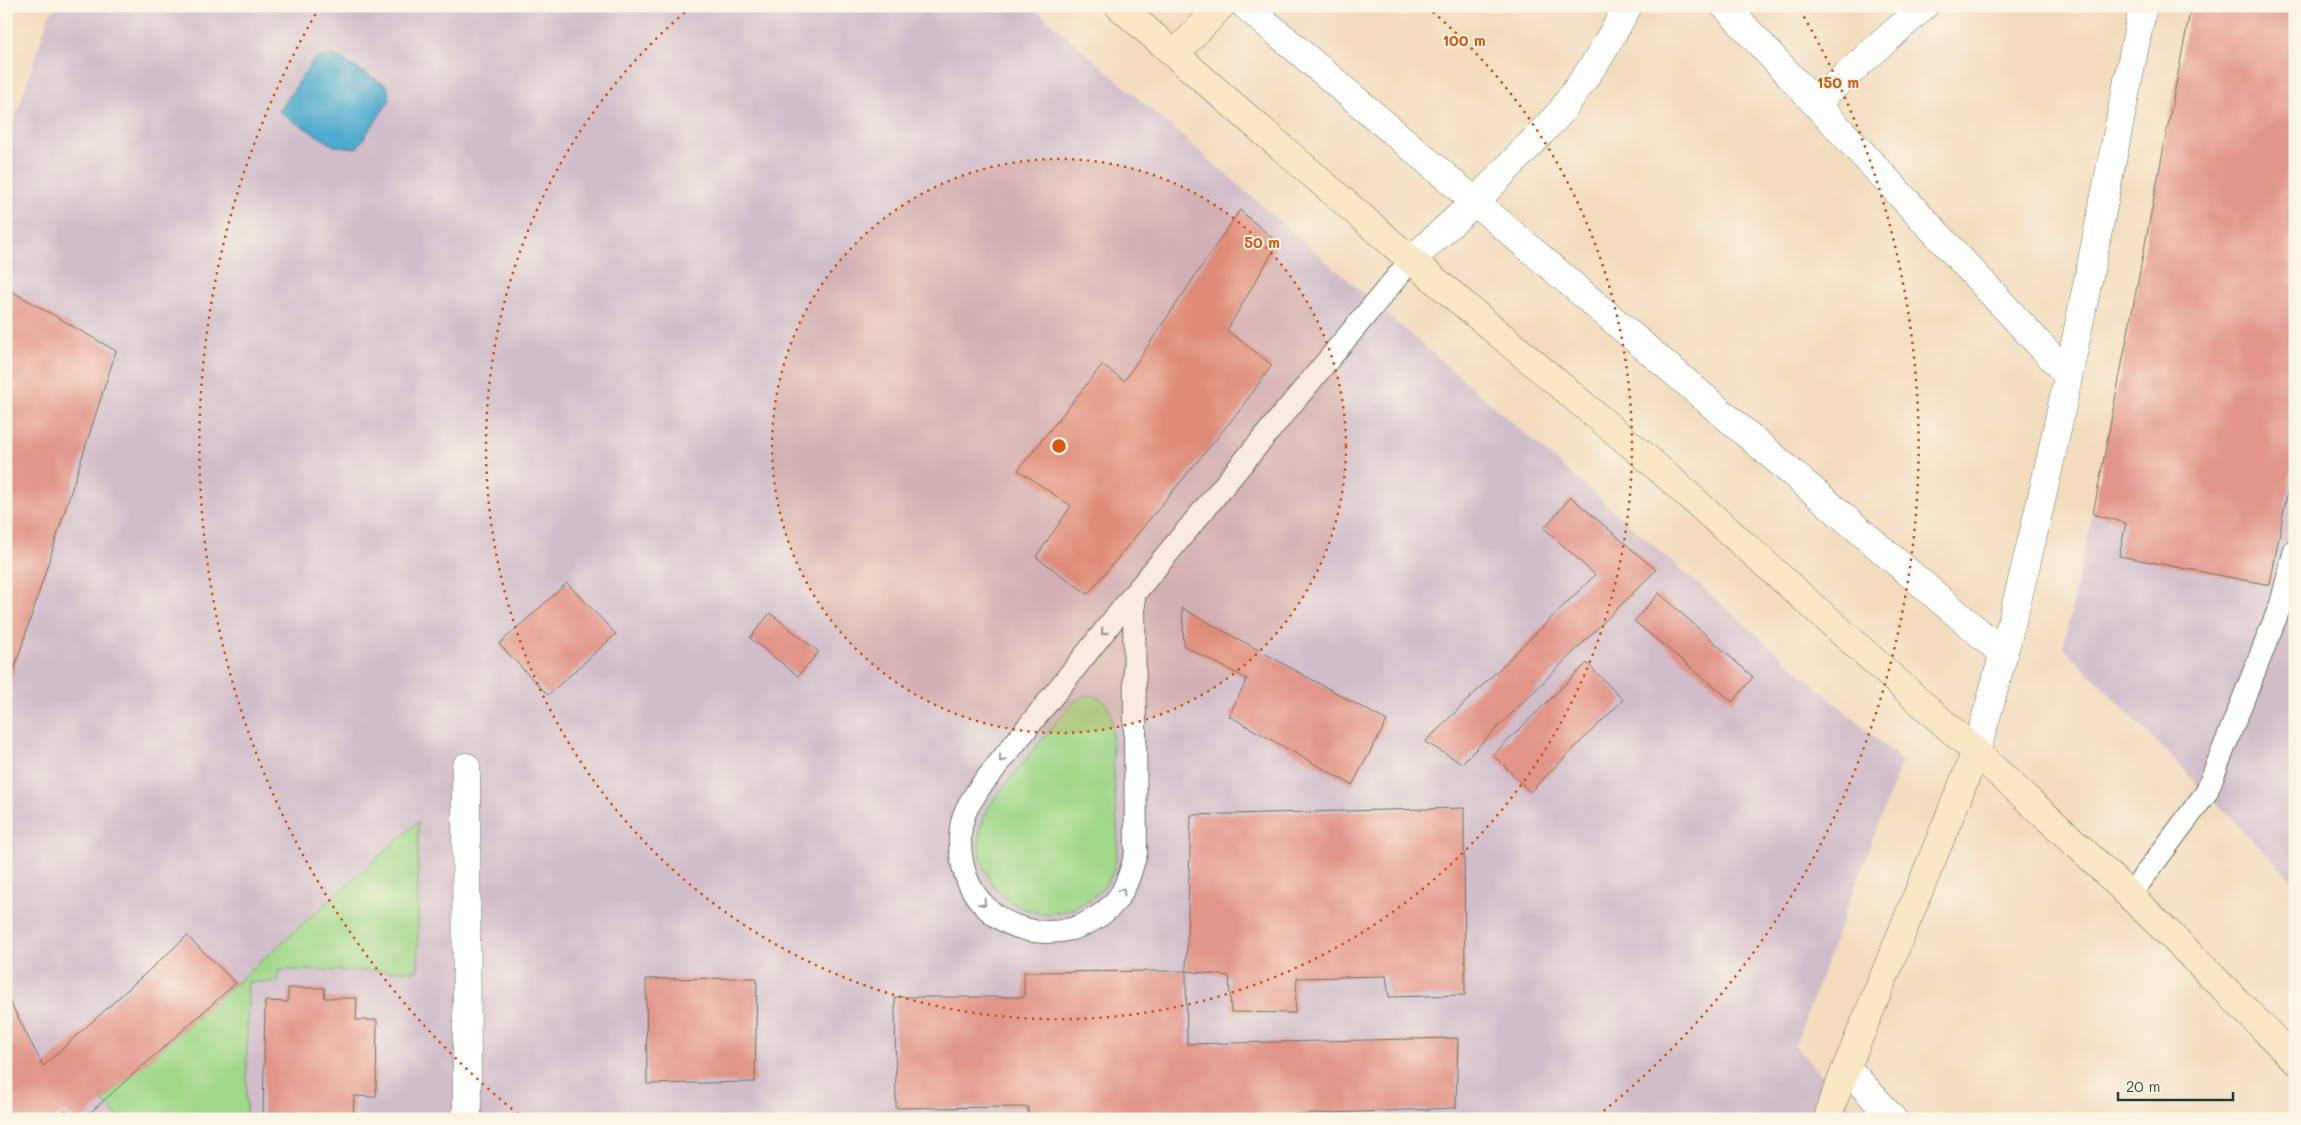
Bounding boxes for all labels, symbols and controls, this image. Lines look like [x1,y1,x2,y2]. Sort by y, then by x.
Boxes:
text: 100 m [1442,30,1486,50]
text: 150 m [1817,72,1859,92]
text: 50 m [1244,232,1280,252]
centre of rings [1050,437,1068,455]
one-way arrow [1100,627,1109,636]
one-way arrow [999,754,1008,763]
one-way arrow [1115,888,1125,897]
one-way arrow [977,898,986,907]
scale bar [2118,1070,2234,1102]
text: 20 m [2126,1076,2160,1096]

